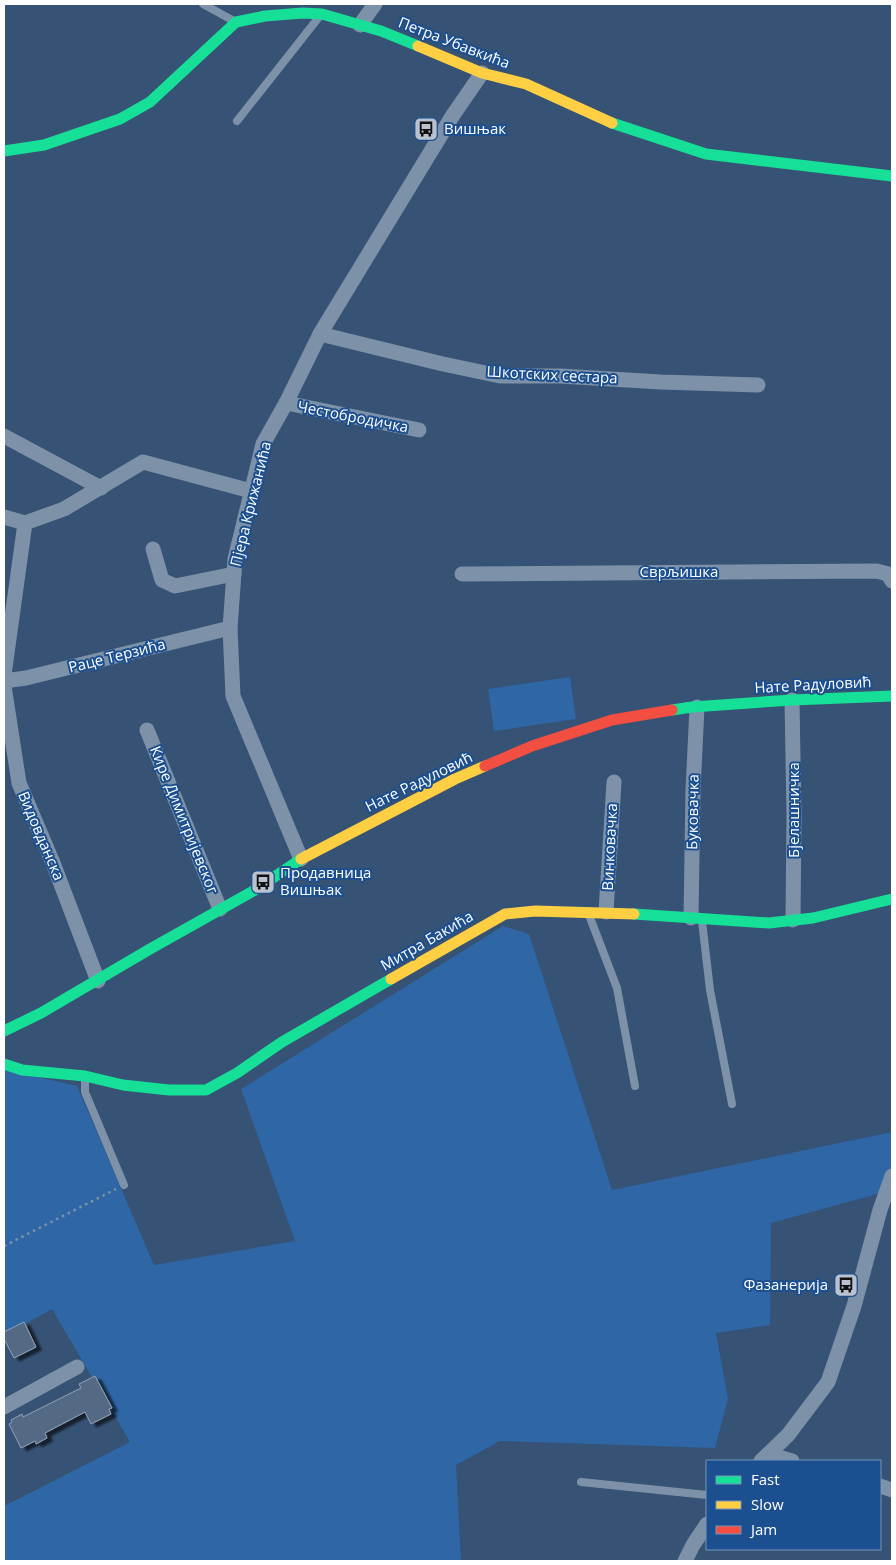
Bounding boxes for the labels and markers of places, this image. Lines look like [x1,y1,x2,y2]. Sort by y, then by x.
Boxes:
bus stop icon: Вишњак [413,116,439,142]
place label: Вишњак [444,118,506,138]
place label: Продавница Вишњак [280,862,371,899]
bus stop icon: Продавница Вишњак [250,869,276,895]
bus stop icon: Фазанерија [833,1272,859,1298]
place label: Фазанерија [743,1274,828,1294]

